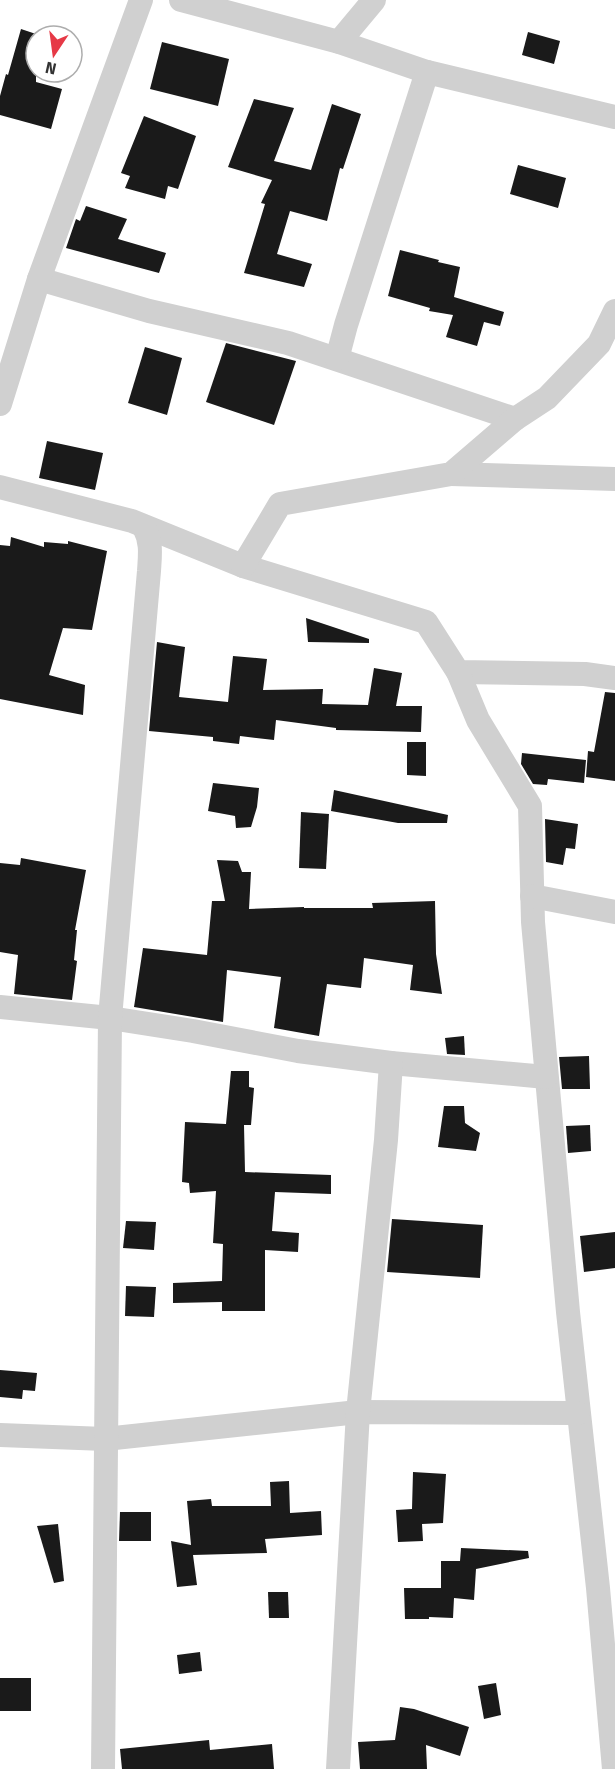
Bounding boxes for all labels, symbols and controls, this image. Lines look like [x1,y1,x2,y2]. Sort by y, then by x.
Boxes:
north arrow [24,24,84,84]
text: N [43,58,58,79]

